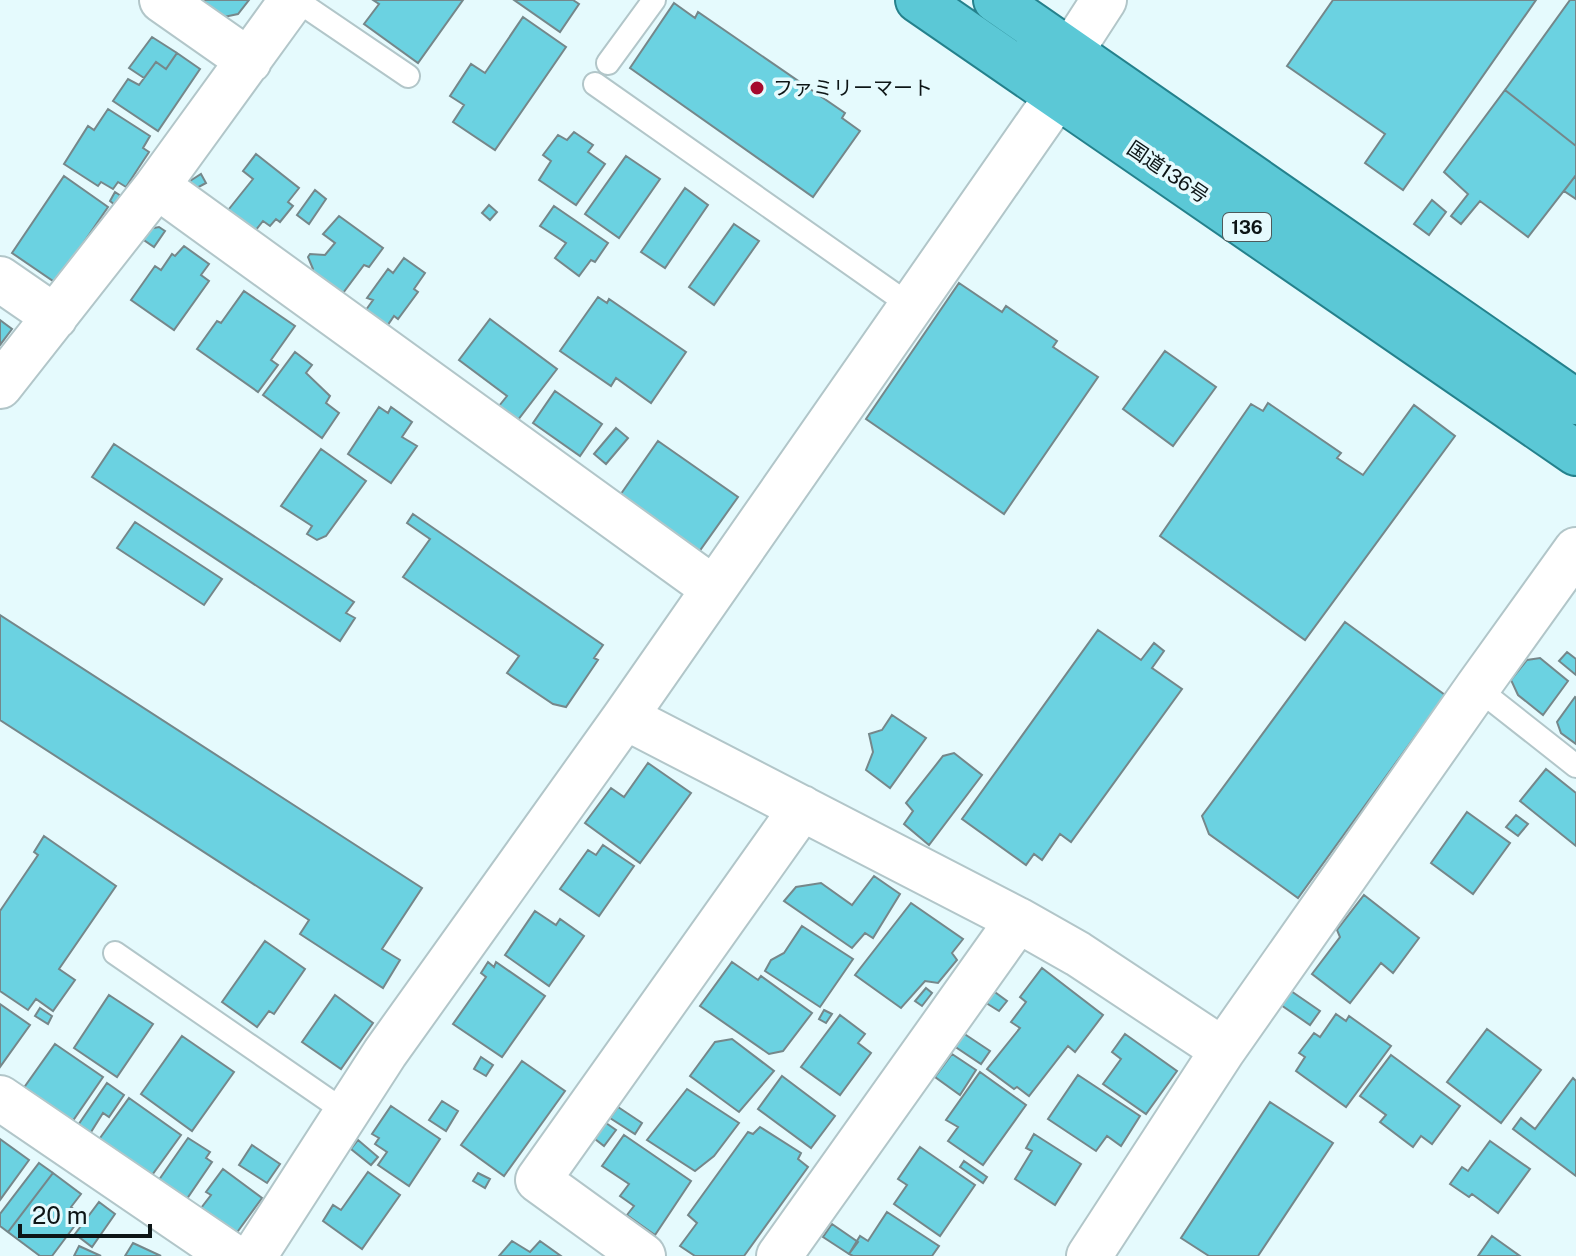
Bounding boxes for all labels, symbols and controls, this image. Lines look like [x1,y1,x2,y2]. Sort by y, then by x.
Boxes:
place label: ファミリーマート [773,76,933,100]
marker: ファミリーマート [748,79,766,97]
street label: 国道136号 [1123,136,1213,208]
road number: 136 [1223,213,1271,241]
scale bar [20,1188,150,1238]
text: 20 m [32,1201,88,1229]

